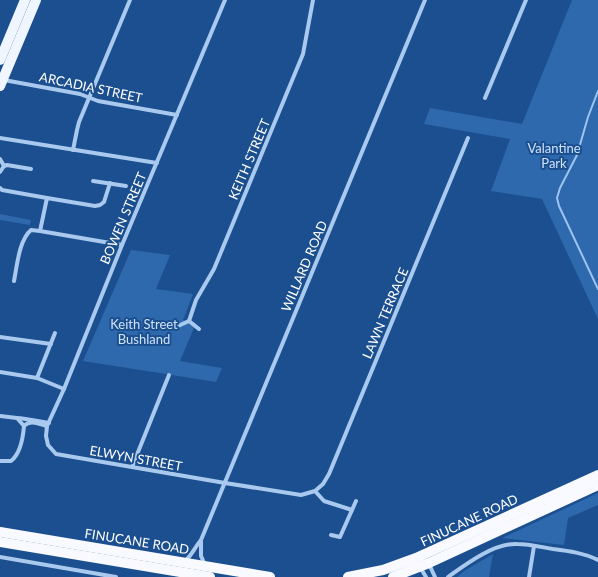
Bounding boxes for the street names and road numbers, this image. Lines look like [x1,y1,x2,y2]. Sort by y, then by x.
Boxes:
street label: ARCADIA STREET [38,68,144,106]
street label: KEITH STREET [225,116,273,202]
street label: BOWEN STREET [96,169,150,266]
street label: WILLARD ROAD [278,218,330,314]
street label: LAWN TERRACE [359,265,411,361]
street label: ELWYN STREET [88,442,184,474]
street label: FINUCANE ROAD [418,490,520,550]
street label: FINUCANE ROAD [84,525,191,557]

